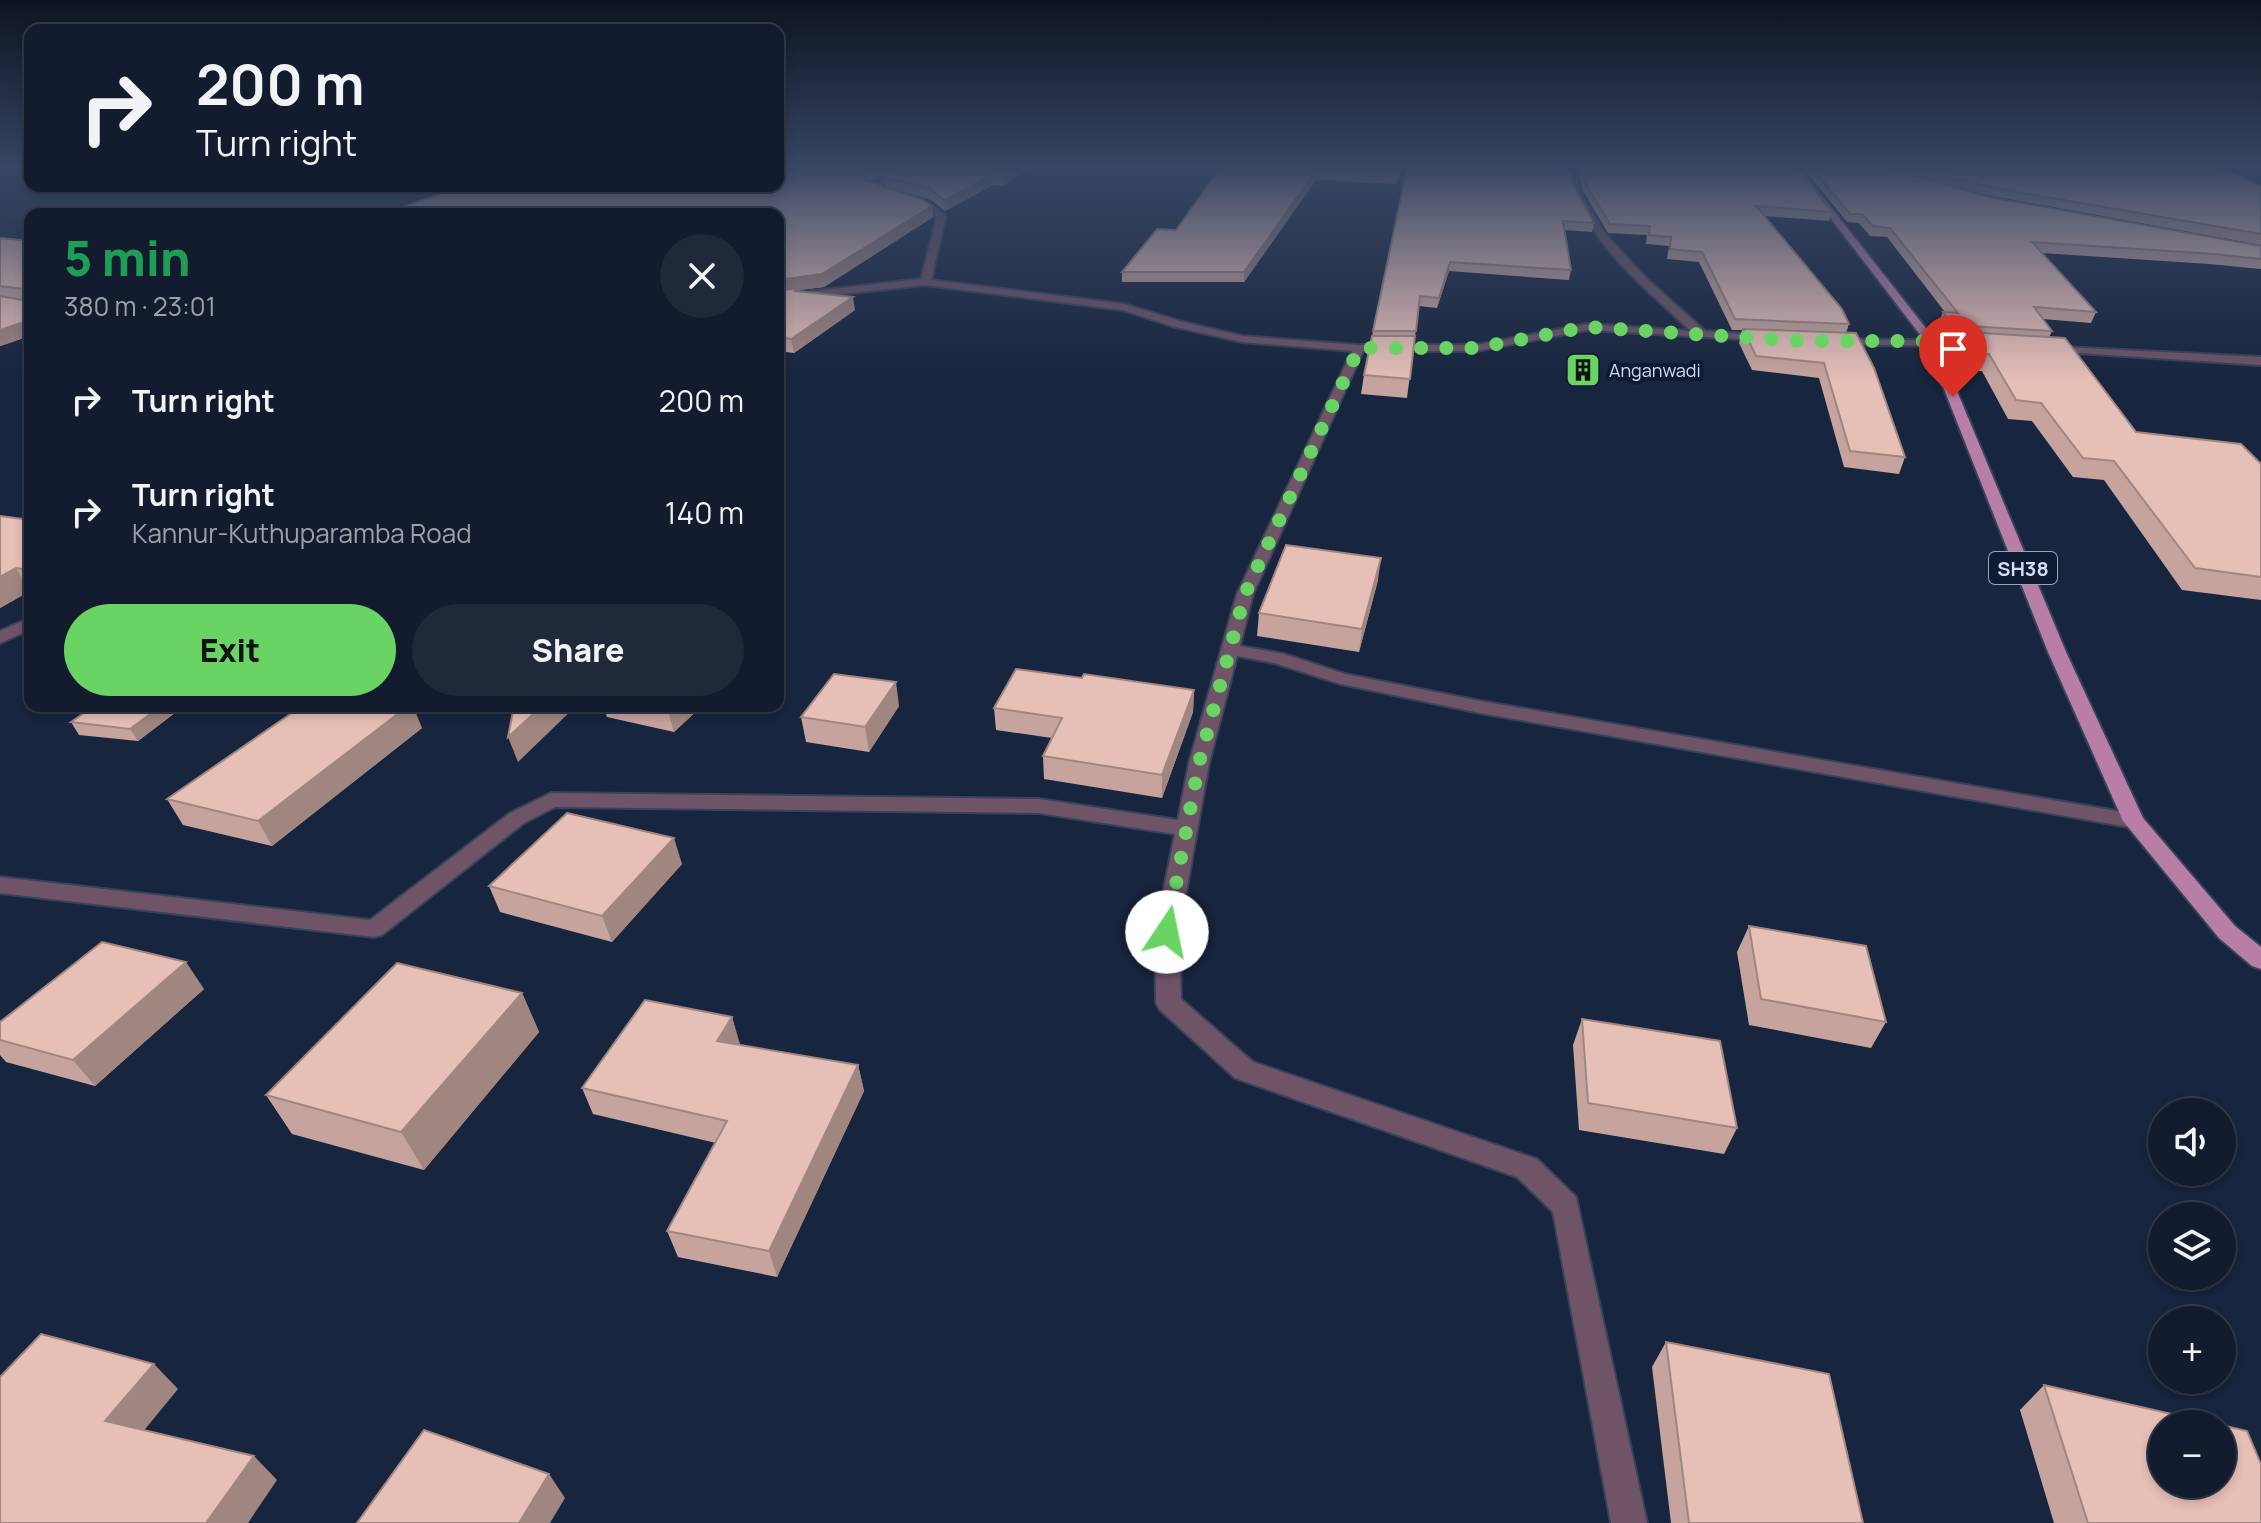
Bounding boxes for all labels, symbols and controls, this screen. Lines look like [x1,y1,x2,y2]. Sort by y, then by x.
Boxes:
text: 200 m [196,45,365,122]
icon: right [64,56,168,160]
text: Turn right [196,118,357,167]
text: 5 min [64,225,191,290]
button: close [660,234,744,318]
text: 380 m · 23:01 [64,288,216,324]
pin [1919,315,1987,397]
icon: arrive [1931,327,1975,371]
building icon: Anganwadi [1564,351,1602,389]
place label: Anganwadi [1609,358,1701,382]
icon: right [64,378,108,422]
text: Turn right [132,380,275,421]
text: 200 m [659,380,744,421]
text: Turn right [132,474,275,515]
icon: right [64,490,108,534]
text: 140 m [665,492,744,533]
text: Kannur-Kuthuparamba Road [132,515,472,551]
road number: SH38 [1989,552,2057,584]
button: Exit [64,604,396,696]
button: Share [412,604,744,696]
position arrow [1125,890,1209,974]
map controls [2148,1098,2236,1498]
button: sound [2148,1098,2236,1186]
button: layers [2148,1202,2236,1290]
button: + [2148,1306,2236,1394]
button: − [2148,1410,2236,1498]

